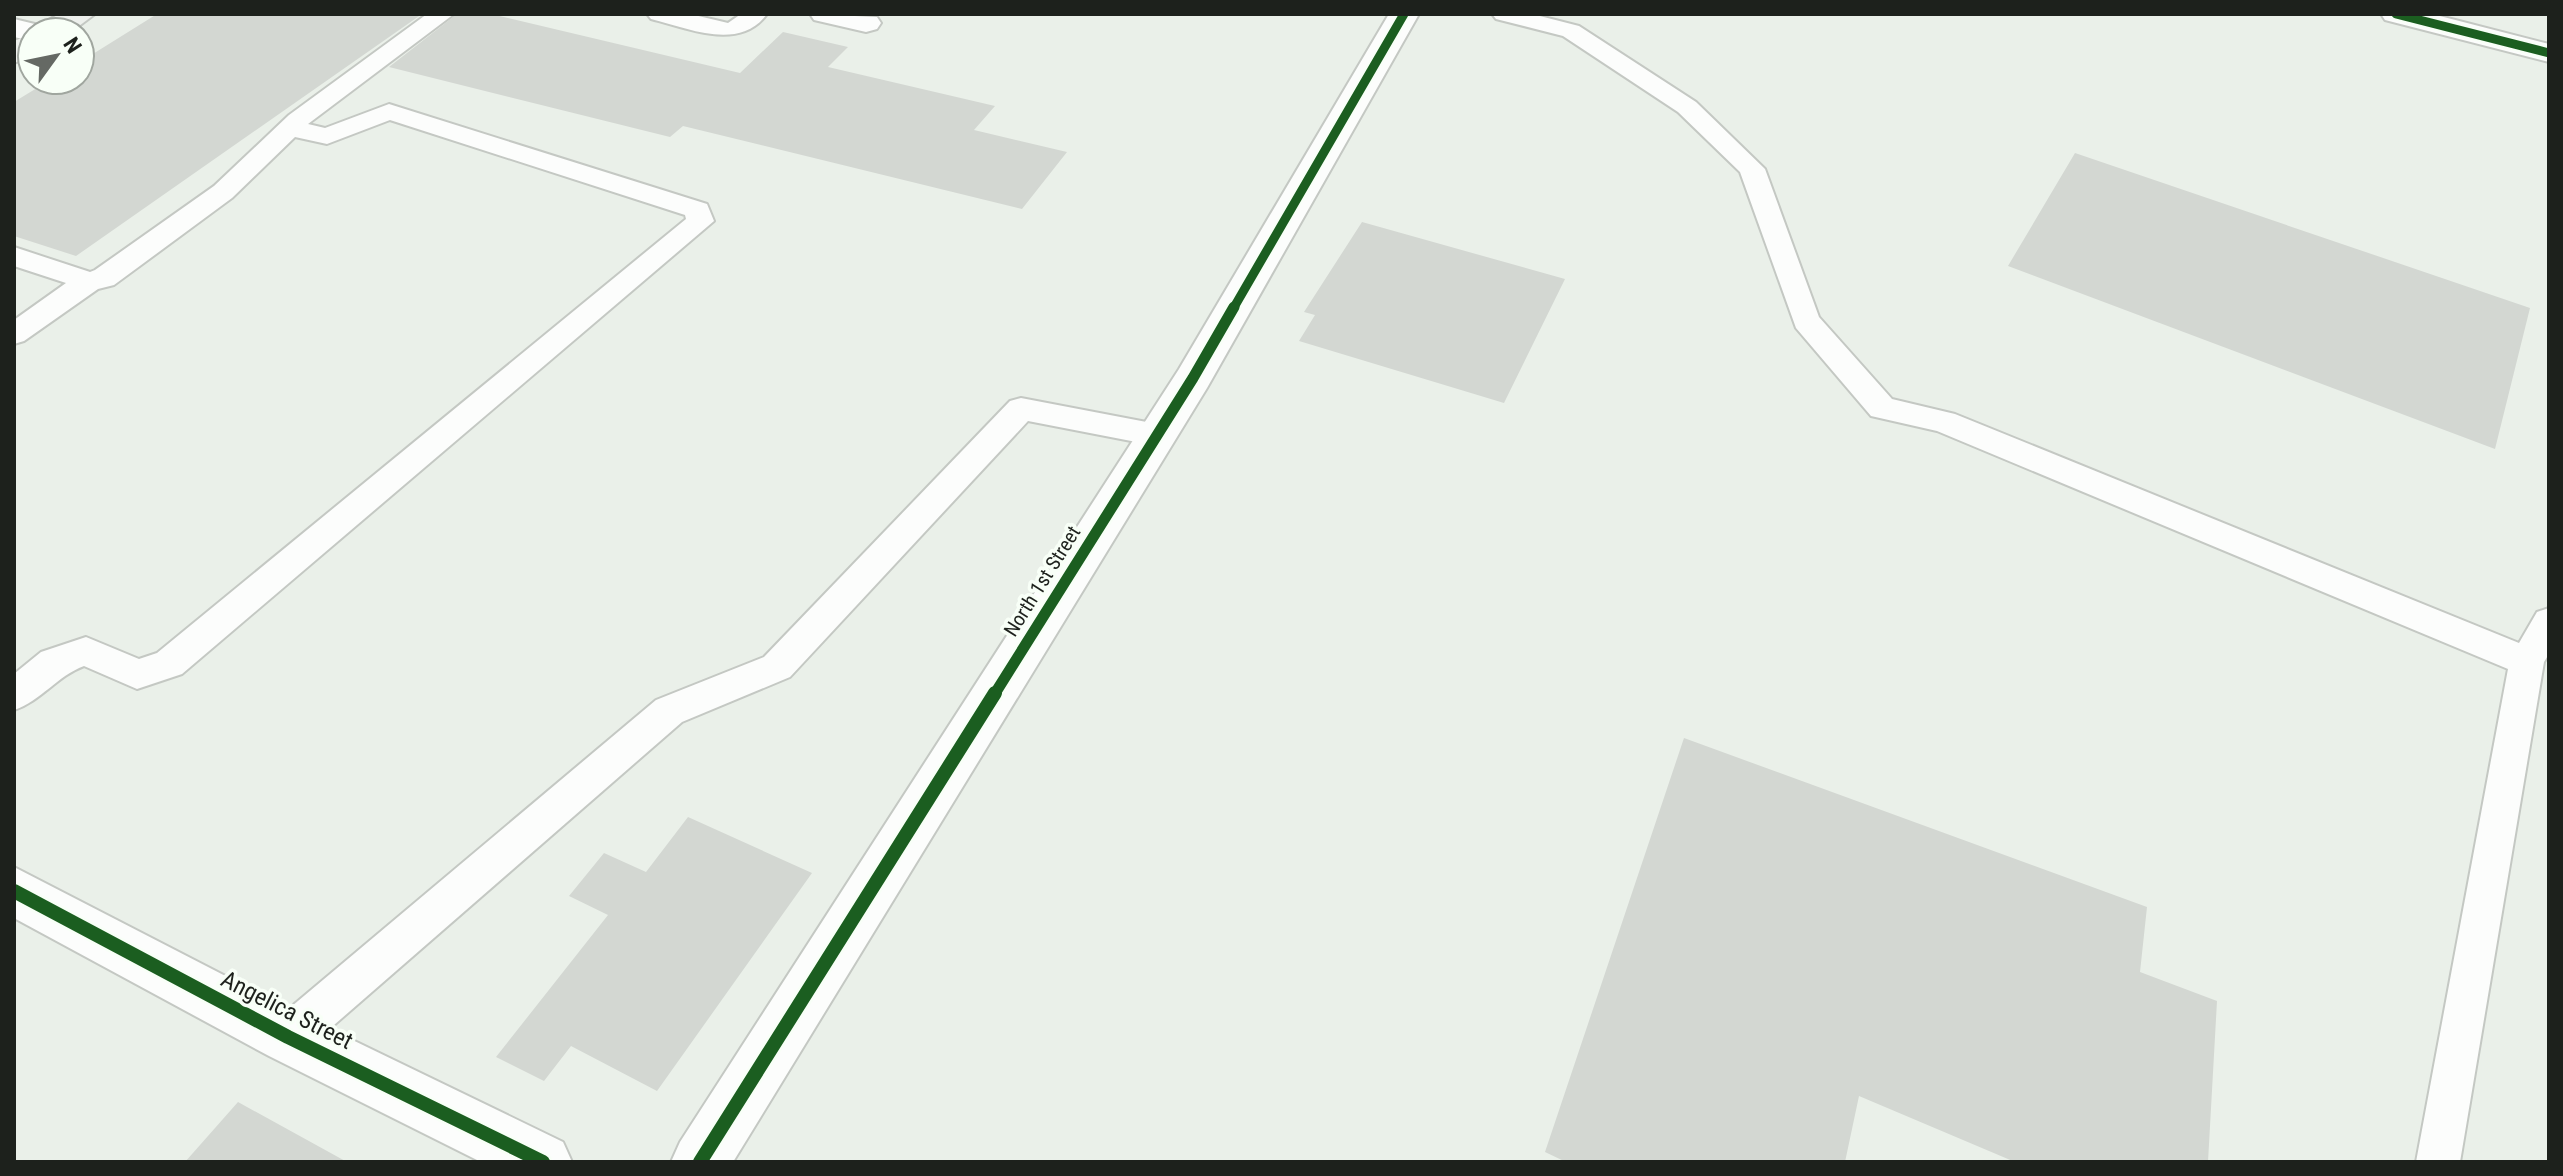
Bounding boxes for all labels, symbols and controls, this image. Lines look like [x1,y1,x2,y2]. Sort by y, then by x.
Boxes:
north arrow [16,16,96,96]
text: N [58,33,87,58]
street label: North 1st Street [999,521,1085,641]
street label: Angelica Street [217,965,357,1055]

